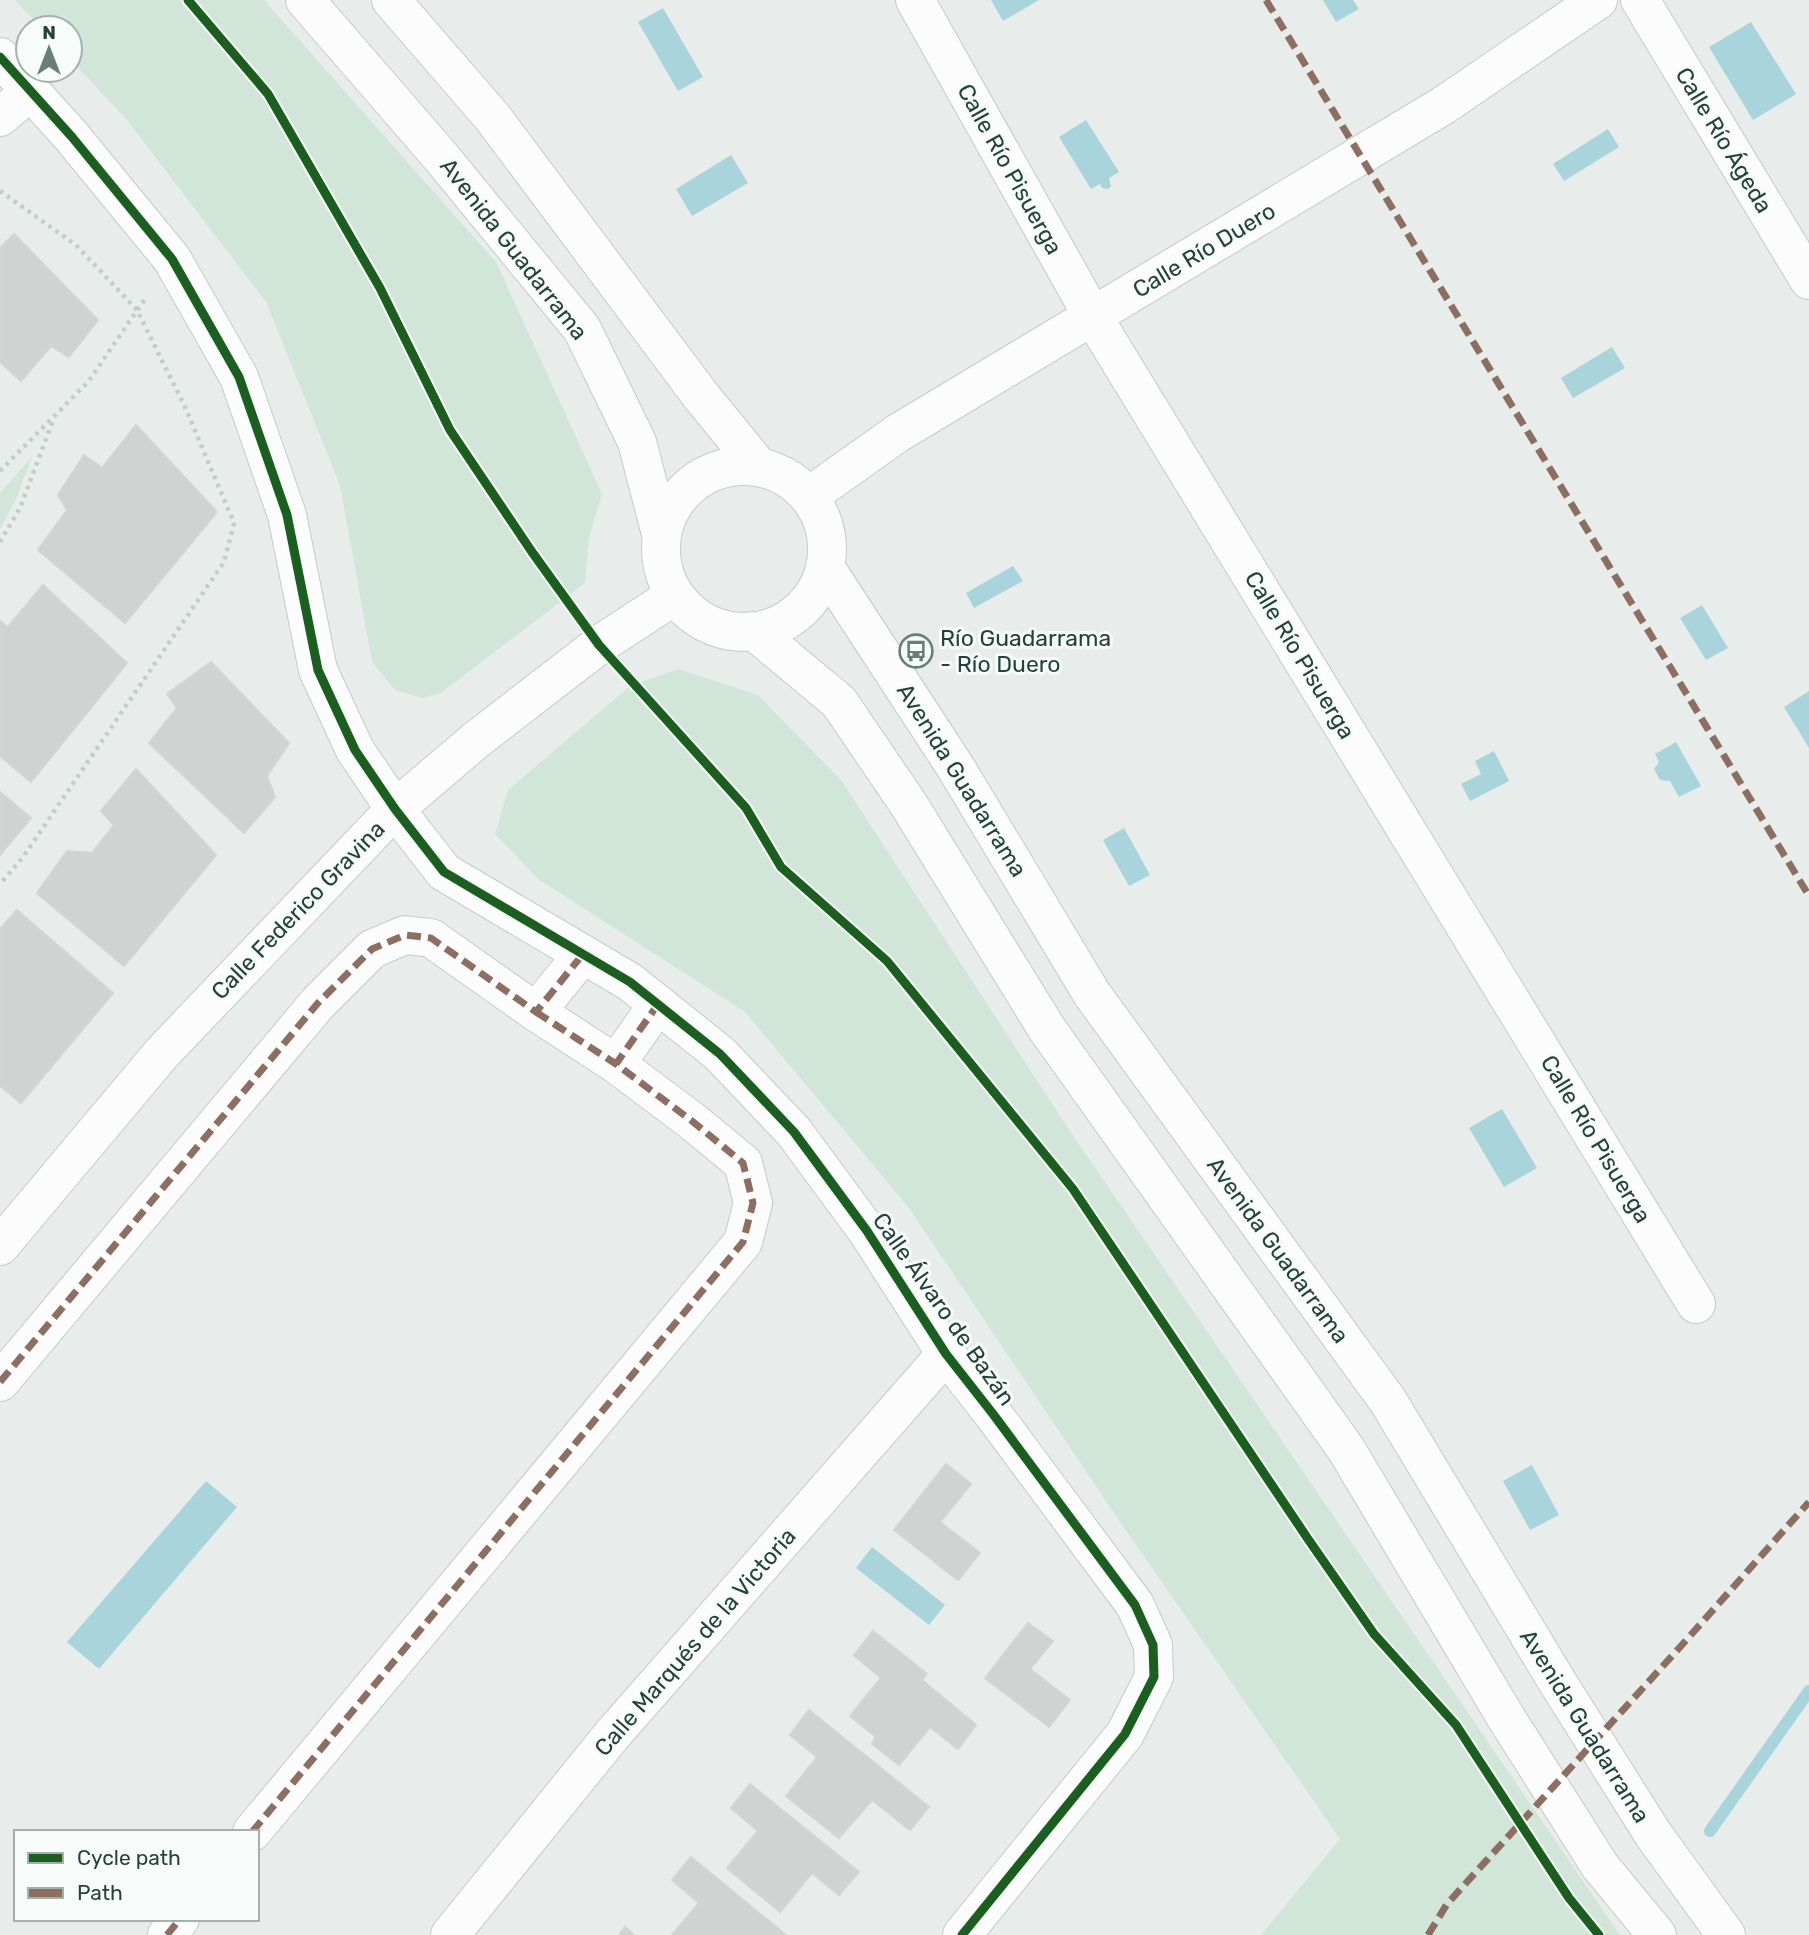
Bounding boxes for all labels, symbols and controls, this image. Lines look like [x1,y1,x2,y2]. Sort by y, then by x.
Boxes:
north arrow [14,14,84,84]
text: N [42,21,56,44]
street label: Calle Río Ágeda [1670,62,1778,218]
street label: Calle Río Pisuerga [951,79,1069,259]
street label: Avenida Guadarrama [434,152,594,346]
street label: Calle Río Duero [1128,196,1280,304]
street label: Calle Río Pisuerga [1239,566,1361,744]
place label: Río Guadarrama - Río Duero [940,624,1111,678]
bus stop icon: Río Guadarrama - Río Duero [897,632,935,670]
street label: Avenida Guadarrama [891,678,1033,882]
street label: Calle Federico Gravina [205,815,391,1005]
street label: Calle Río Pisuerga [1535,1050,1657,1228]
street label: Avenida Guadarrama [1201,1152,1355,1348]
street label: Calle Álvaro de Bazán [867,1207,1021,1411]
street label: Calle Marqués de la Victoria [588,1522,802,1762]
street label: Avenida Guadarrama [1514,1624,1656,1828]
legend [14,1830,259,1921]
text: Cycle path [77,1845,181,1870]
text: Path [77,1880,123,1905]

